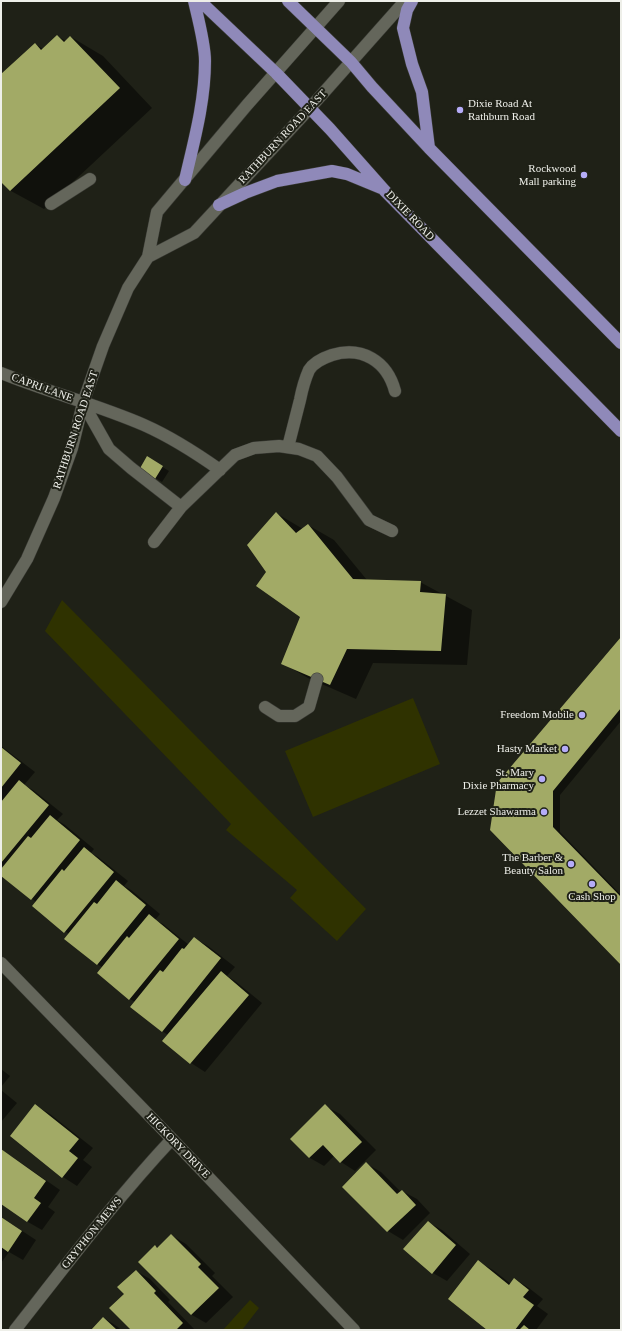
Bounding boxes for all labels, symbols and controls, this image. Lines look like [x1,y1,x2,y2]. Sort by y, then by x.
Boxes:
street label: RATHBURN ROAD EAST [236,87,330,187]
place label: Dixie Road At Rathburn Road [468,97,535,123]
marker: Dixie Road At Rathburn Road [455,105,465,115]
place label: Rockwood Mall parking [519,162,576,188]
marker: Rockwood Mall parking [579,170,589,180]
street label: DIXIE ROAD [383,188,437,244]
street label: RATHBURN ROAD EAST [51,369,101,491]
street label: CAPRI LANE [9,371,75,405]
place label: Freedom Mobile [500,708,574,722]
marker: Freedom Mobile [577,710,587,720]
place label: Hasty Market [497,742,557,756]
marker: Hasty Market [560,744,570,754]
place label: St. Mary Dixie Pharmacy [463,766,534,792]
marker: St. Mary Dixie Pharmacy [537,774,547,784]
place label: Lezzet Shawarma [458,805,536,819]
marker: Lezzet Shawarma [539,807,549,817]
place label: The Barber & Beauty Salon [502,851,563,877]
marker: The Barber & Beauty Salon [566,859,576,869]
marker: Cash Shop [587,879,597,889]
place label: Cash Shop [568,890,616,904]
street label: HICKORY DRIVE [143,1111,213,1181]
street label: GRYPHON MEWS [59,1195,125,1271]

